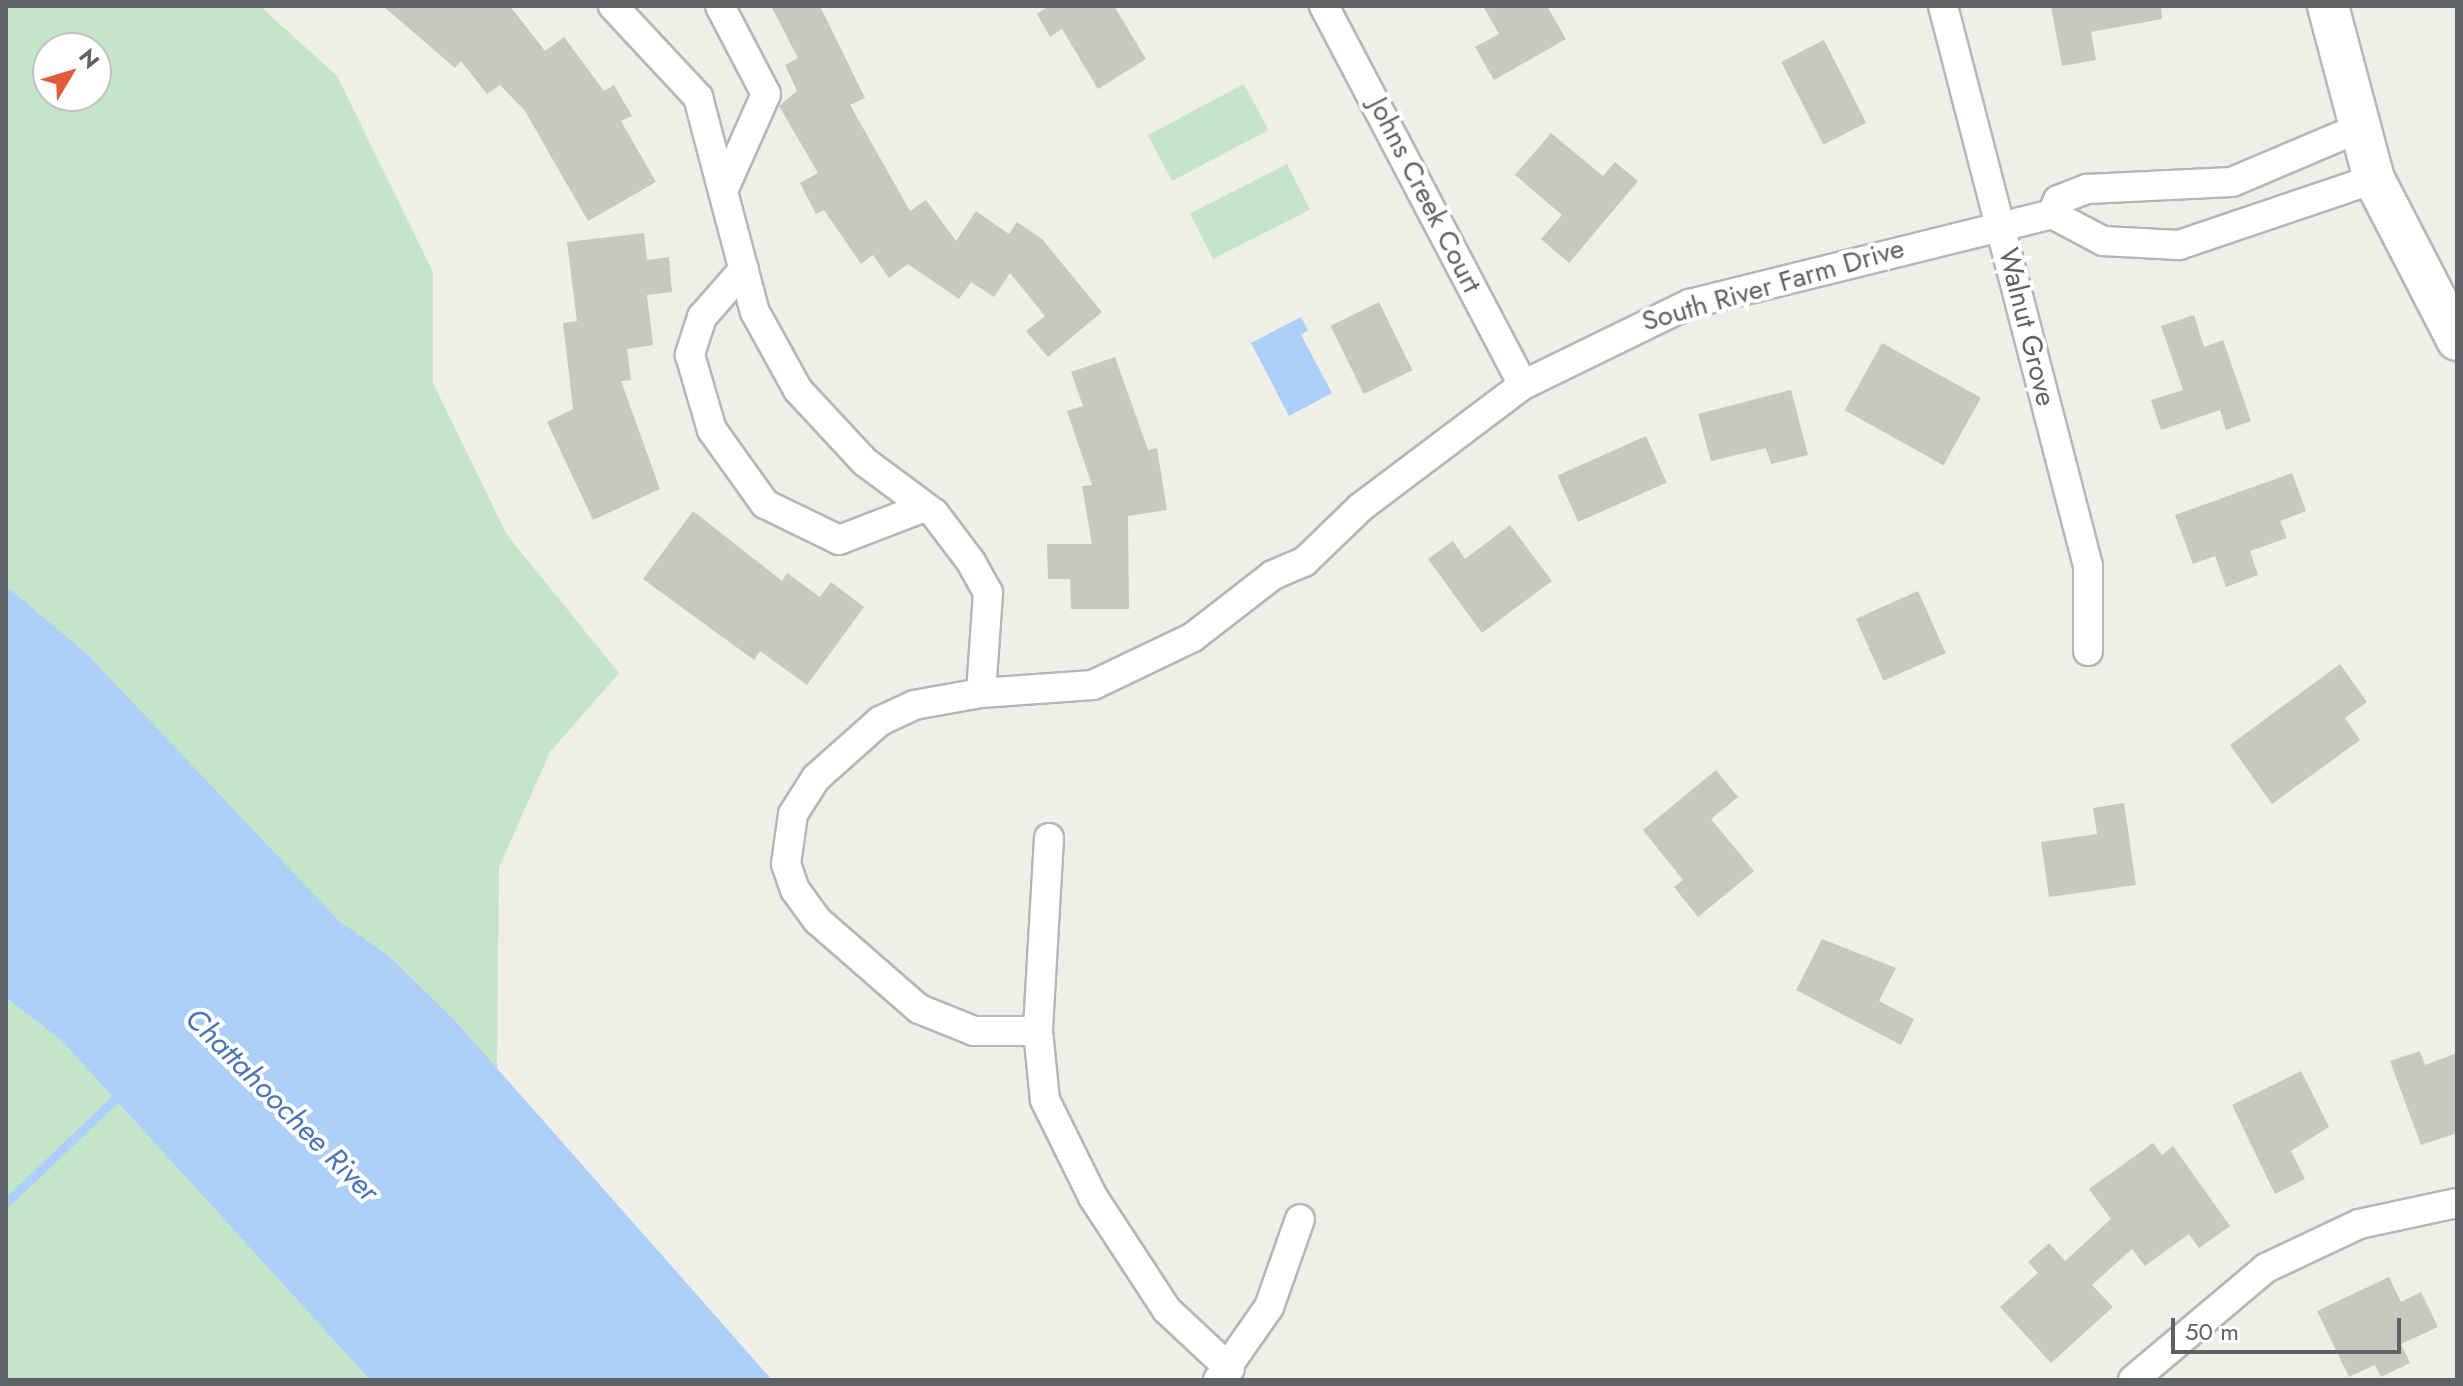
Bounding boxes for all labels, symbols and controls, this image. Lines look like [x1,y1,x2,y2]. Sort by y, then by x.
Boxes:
north arrow [32,32,112,112]
text: N [71,42,107,75]
street label: Johns Creek Court [1361,92,1489,298]
street label: South River Farm Drive [1638,231,1908,339]
street label: Walnut Grove [1991,245,2063,409]
water label: Chattahoochee River [178,1001,386,1209]
scale bar [2175,1302,2405,1352]
text: 50 m [2185,1314,2239,1349]

